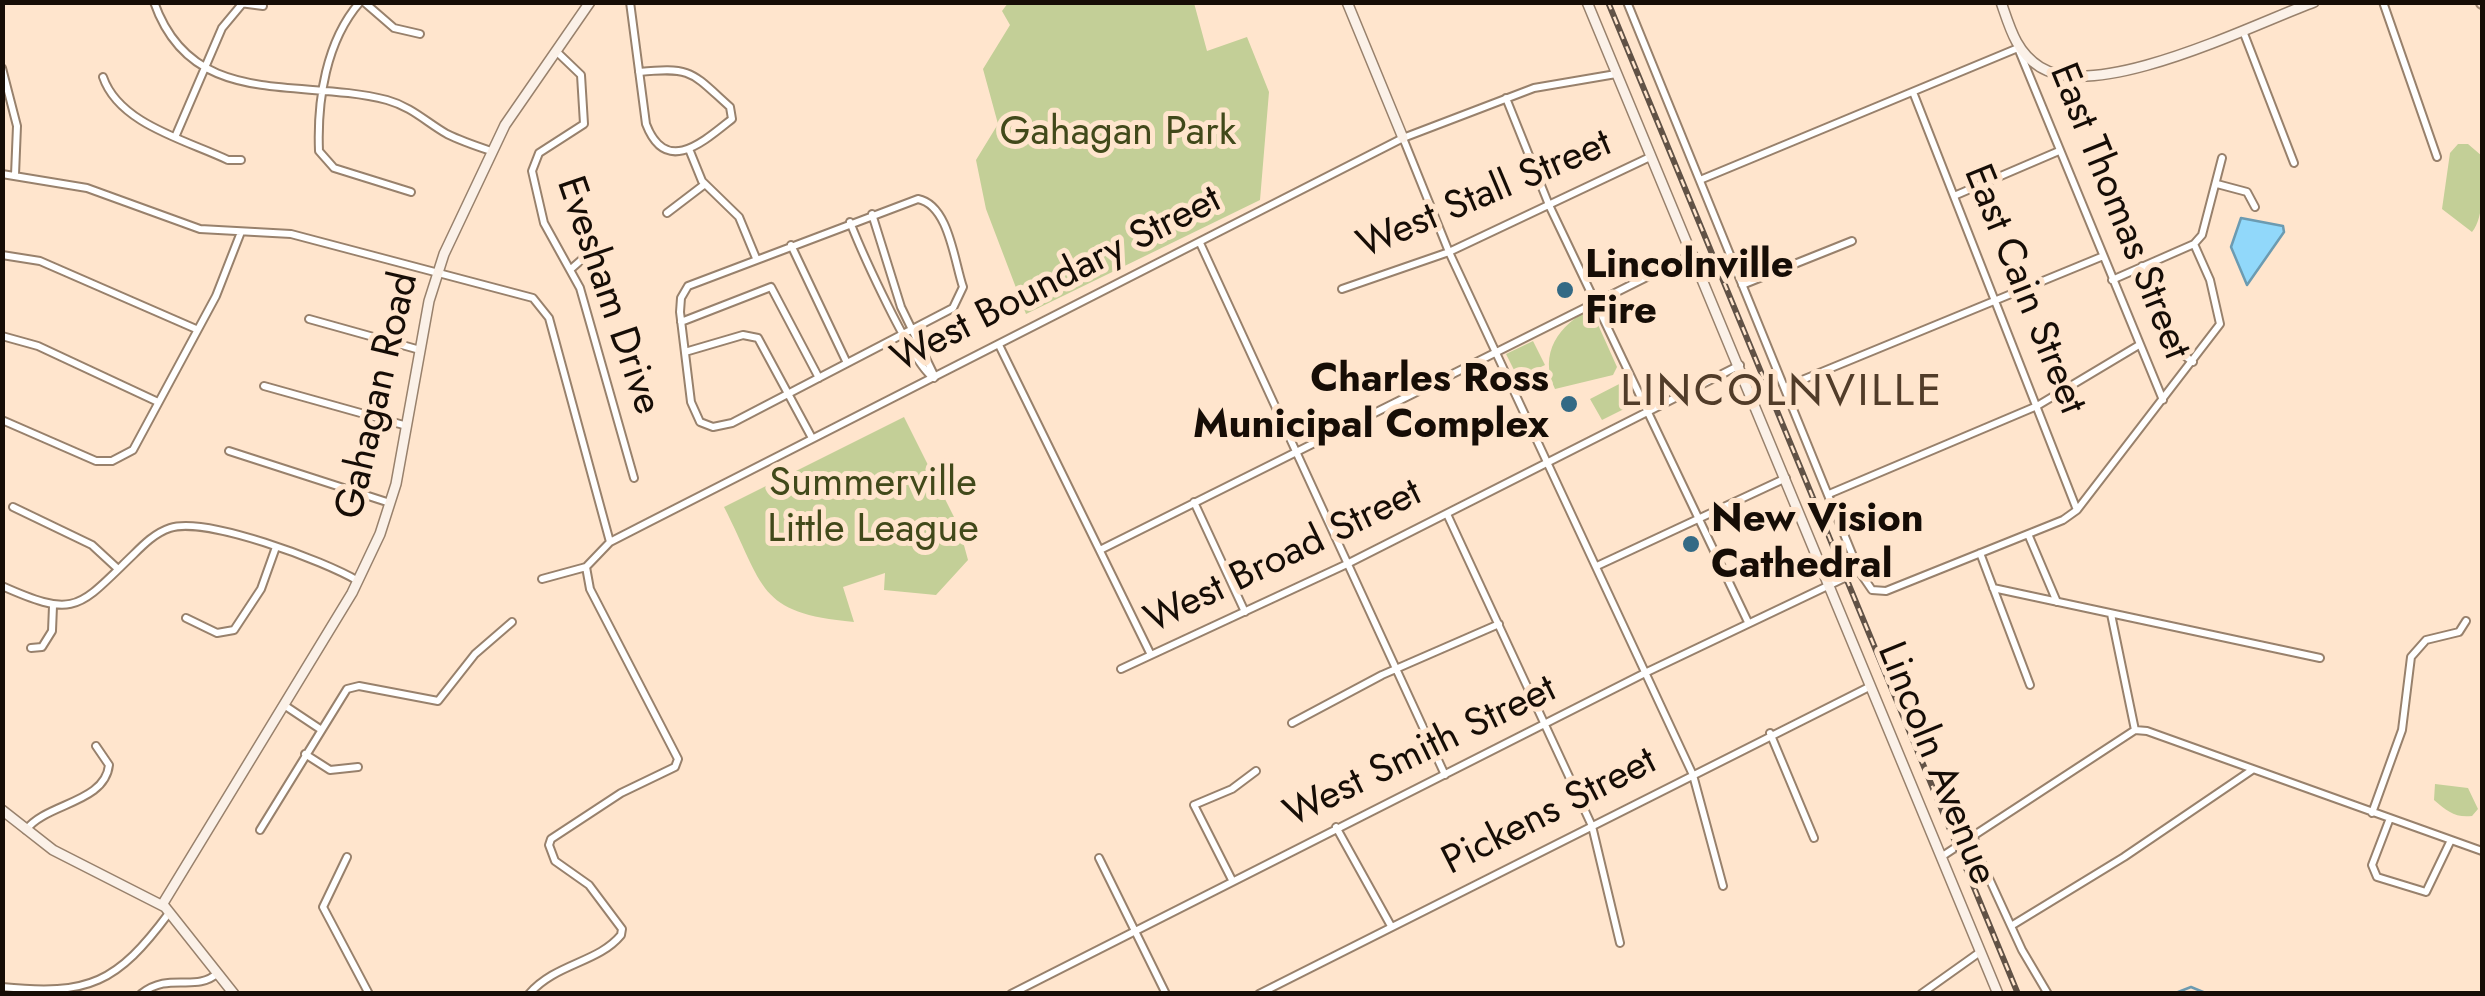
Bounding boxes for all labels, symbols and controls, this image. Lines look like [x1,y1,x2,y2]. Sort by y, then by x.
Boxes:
street label: East Thomas Street [2037,57,2199,367]
park label: Gahagan Park [1000,110,1236,158]
street label: West Stall Street [1351,121,1619,271]
street label: East Cain Street [1951,158,2095,422]
street label: Evesham Drive [544,171,670,421]
street label: West Boundary Street [884,177,1230,385]
place label: Lincolnville Fire [1585,243,1794,337]
street label: Gahagan Road [327,268,431,524]
marker: Lincolnville Fire [1554,279,1576,301]
place label: Charles Ross Municipal Complex [1193,357,1549,451]
district label: LINCOLNVILLE [1620,367,1944,421]
marker: Charles Ross Municipal Complex [1558,393,1580,415]
park label: Summerville Little League [767,461,979,555]
street label: West Broad Street [1138,470,1430,646]
place label: New Vision Cathedral [1711,497,1924,591]
marker: New Vision Cathedral [1680,533,1702,555]
street label: Lincoln Avenue [1865,636,2005,892]
street label: West Smith Street [1277,666,1565,840]
street label: Pickens Street [1435,739,1665,887]

